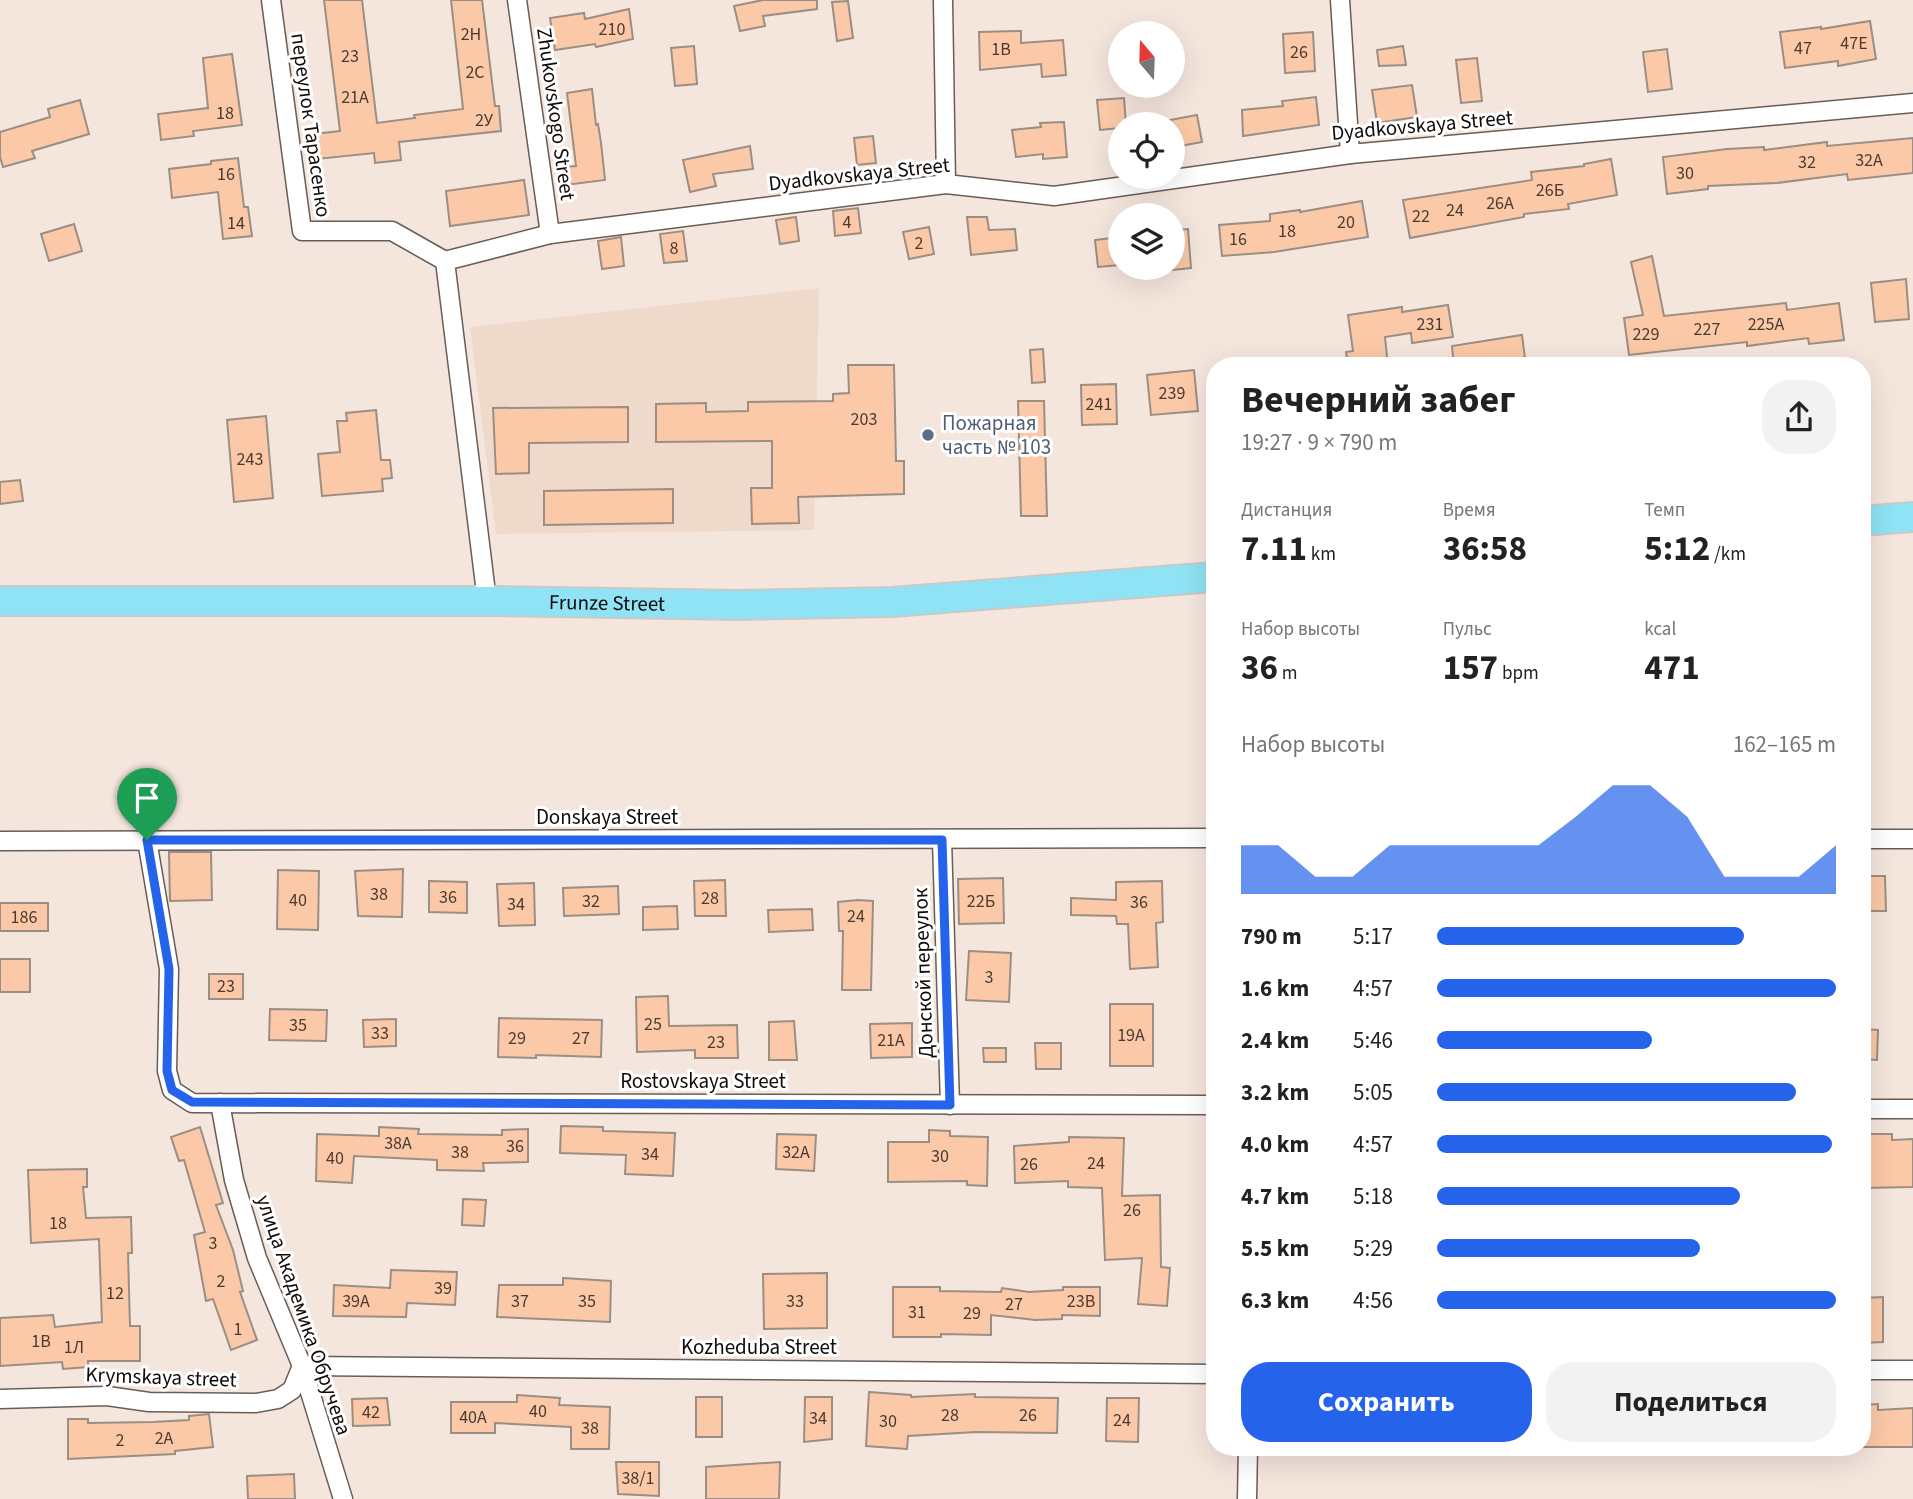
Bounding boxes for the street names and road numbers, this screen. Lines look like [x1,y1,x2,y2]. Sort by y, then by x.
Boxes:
street label: Zhukovskogo Street [529,26,583,202]
street label: переулок Тарасенко [283,31,339,219]
street label: Dyadkovskaya Street [1330,102,1514,148]
street label: Dyadkovskaya Street [767,150,951,198]
street label: Frunze Street [549,587,665,619]
street label: Donskaya Street [536,802,678,832]
street label: Донской переулок [905,887,941,1059]
street label: Rostovskaya Street [620,1066,786,1096]
street label: улица Академика Обручева [249,1191,359,1439]
street label: Kozheduba Street [681,1332,837,1362]
street label: Krymskaya street [85,1359,237,1395]

